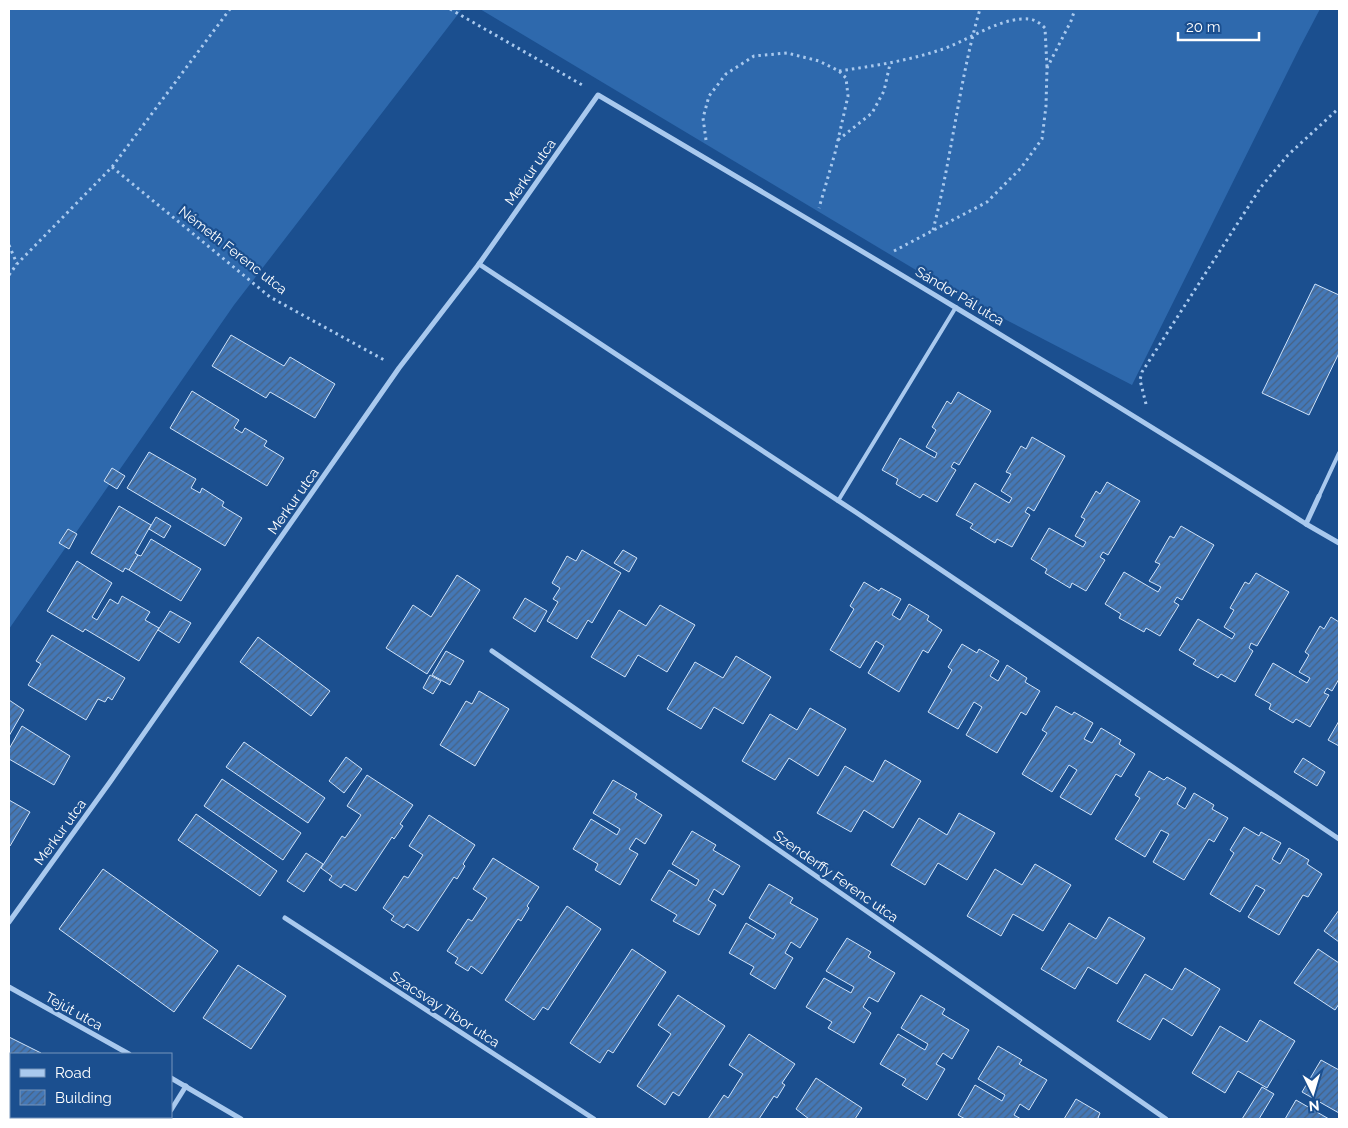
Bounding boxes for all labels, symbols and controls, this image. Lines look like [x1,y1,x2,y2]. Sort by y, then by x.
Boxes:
scale bar [1178,10,1259,42]
text: 20 m [1186,18,1221,36]
street label: Merkur utca [501,136,559,208]
street label: Németh Ferenc utca [176,203,290,297]
street label: Sándor Pál utca [913,263,1007,329]
street label: Merkur utca [264,465,322,537]
street label: Merkur utca [31,796,89,868]
street label: Szenderffy Ferenc utca [770,827,902,925]
street label: Szacsvay Tibor utca [387,968,503,1050]
street label: Tejút utca [43,989,105,1033]
legend [10,1053,172,1118]
text: Road [55,1064,91,1082]
north arrow [1288,1068,1338,1118]
text: Building [55,1089,112,1107]
text: N [1308,1098,1320,1114]

